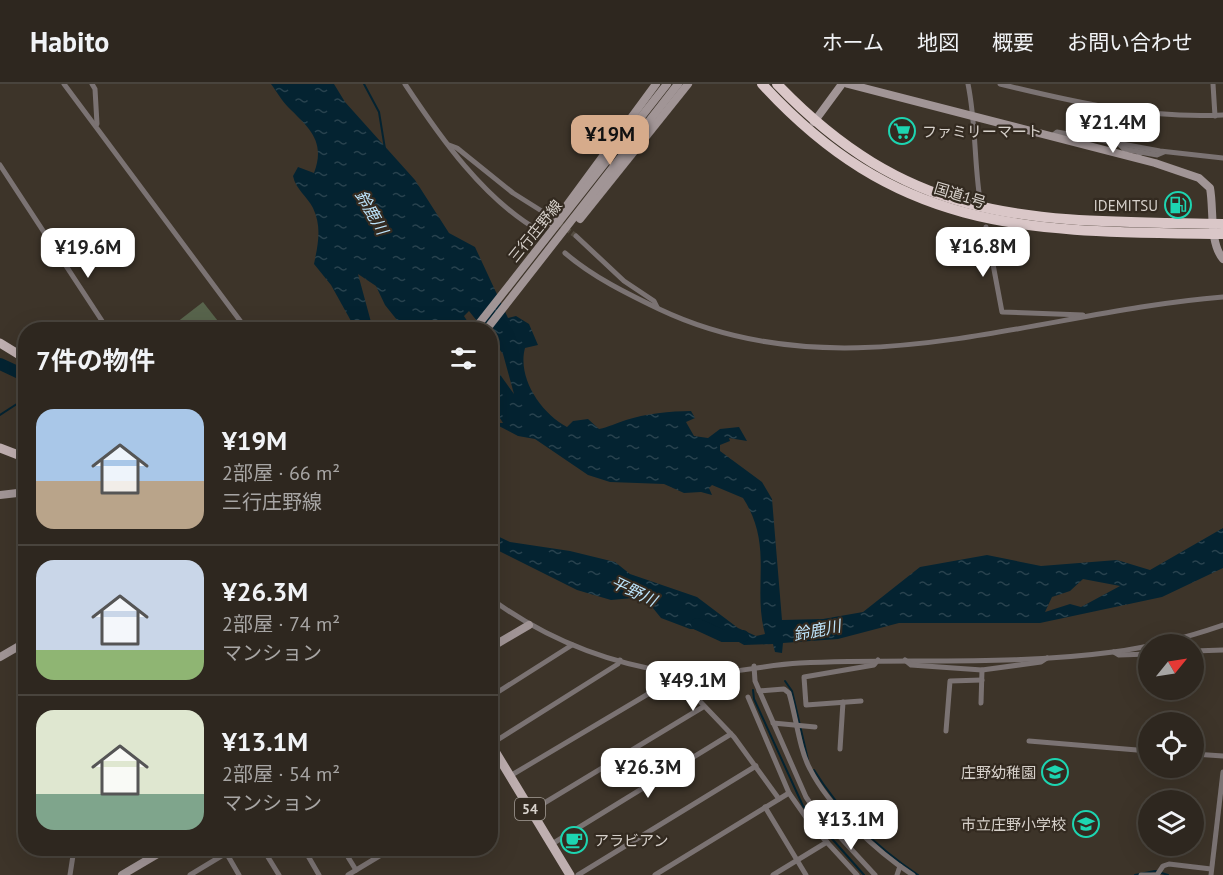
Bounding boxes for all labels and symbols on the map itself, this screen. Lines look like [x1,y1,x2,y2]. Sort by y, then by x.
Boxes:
pin: ¥21.4M [1064,103,1162,154]
pin: ¥19M [574,115,646,166]
supermarket icon: ファミリーマート [887,116,917,146]
place label: ファミリーマート [922,122,1042,141]
street label: 国道1号 [932,178,988,212]
water label: 鈴鹿川 [351,186,394,240]
fuel station icon: IDEMITSU [1163,190,1193,220]
street label: 三行庄野線 [504,196,566,266]
place label: IDEMITSU [1093,196,1158,215]
pin: ¥16.8M [934,227,1032,278]
pin: ¥19.6M [39,228,137,279]
water label: 平野川 [608,572,662,611]
water label: 鈴鹿川 [792,615,844,644]
north arrow [1138,634,1204,700]
pin: ¥49.1M [644,661,742,712]
pin: ¥26.3M [599,748,697,799]
school or university icon: 庄野幼稚園 [1040,757,1070,787]
place label: 庄野幼稚園 [961,763,1036,782]
road number: 54 [515,798,545,820]
pin: ¥13.1M [802,800,900,851]
school or university icon: 市立庄野小学校 [1071,809,1101,839]
place label: 市立庄野小学校 [961,815,1066,834]
cafe icon: アラビアン [559,825,589,855]
place label: アラビアン [594,831,668,850]

